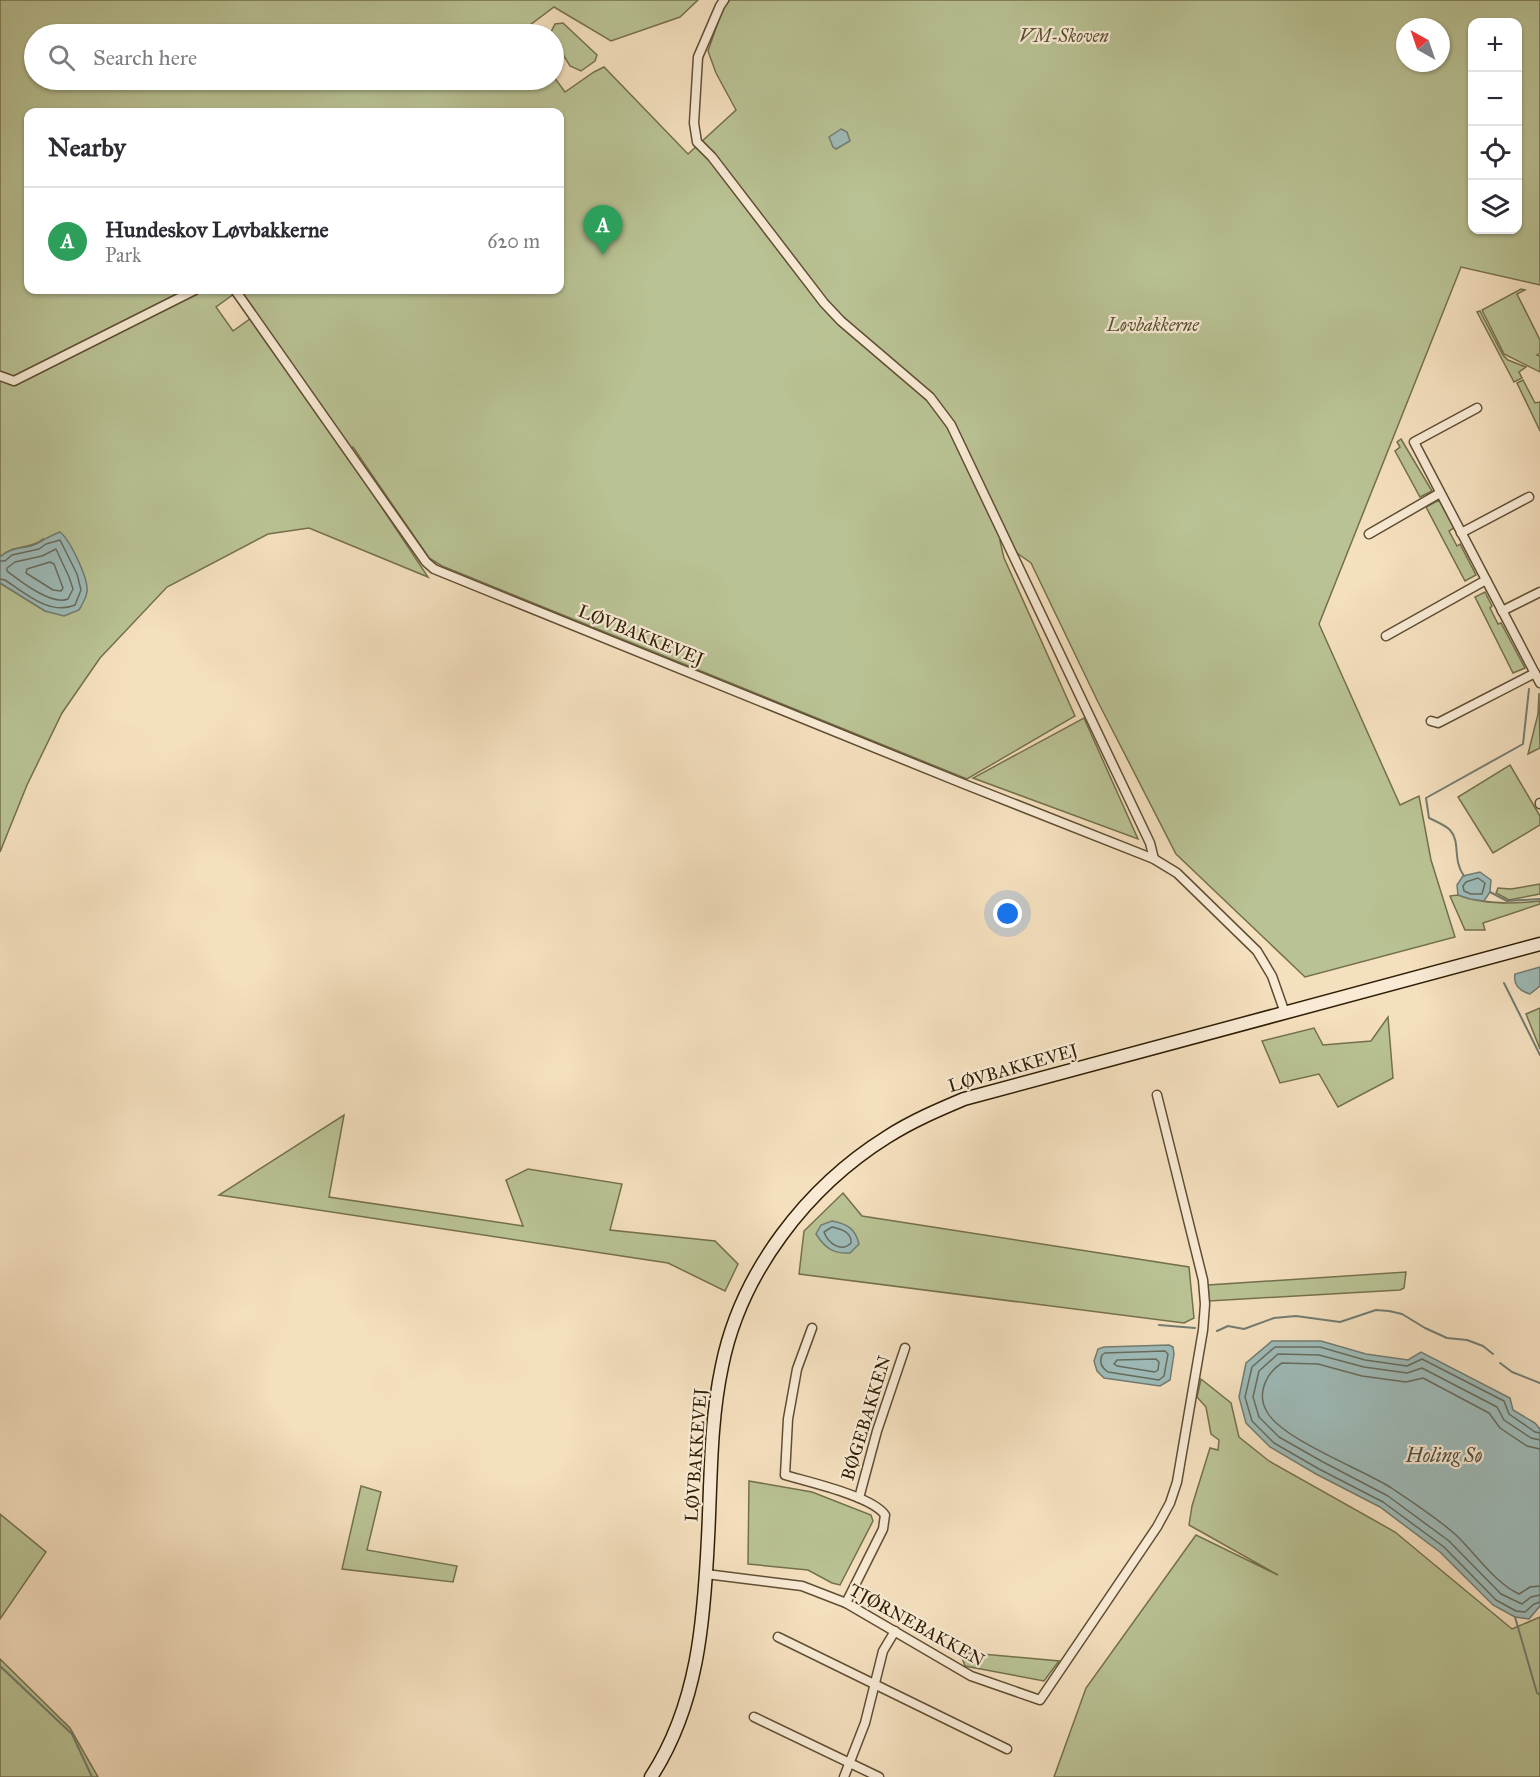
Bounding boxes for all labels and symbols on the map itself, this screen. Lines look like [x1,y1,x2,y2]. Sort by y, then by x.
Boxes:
north arrow [1396,18,1450,72]
park label: VM-Skoven [1019,25,1109,47]
pin: A [584,206,622,255]
park label: Løvbakkerne [1106,314,1200,336]
street label: LØVBAKKEVEJ [574,600,708,671]
your location [993,899,1022,928]
street label: LØVBAKKEVEJ [946,1039,1081,1098]
street label: BØGEBAKKEN [837,1353,895,1483]
street label: LØVBAKKEVEJ [680,1387,713,1523]
water label: Holing Sø [1405,1443,1483,1467]
street label: TJØRNEBAKKEN [845,1579,989,1672]

